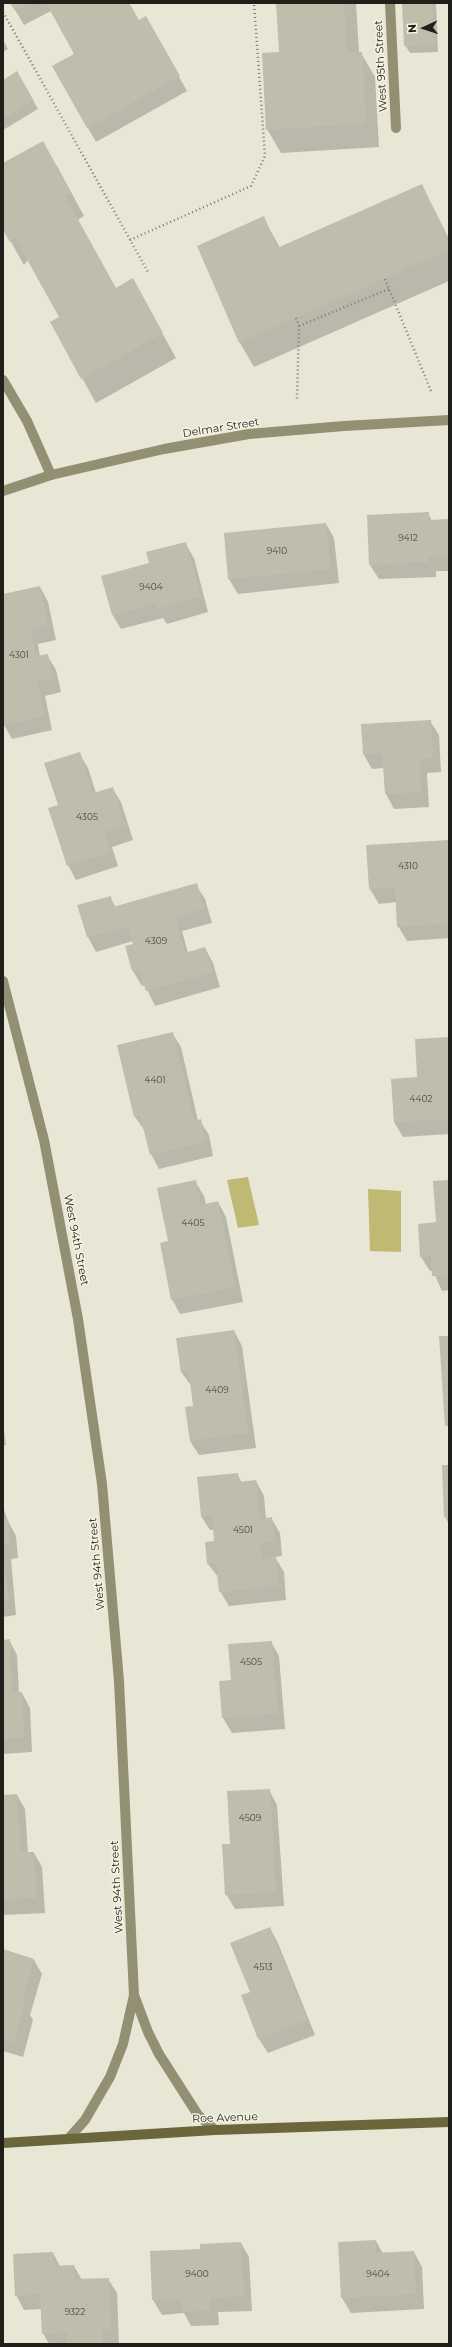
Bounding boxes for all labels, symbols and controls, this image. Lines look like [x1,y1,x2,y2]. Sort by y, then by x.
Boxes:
north arrow [404,8,444,48]
street label: West 95th Street [372,20,390,112]
text: N [405,24,419,33]
street label: Delmar Street [182,415,260,441]
house number: 9412 [398,533,418,543]
house number: 9410 [267,546,287,556]
house number: 9404 [139,582,163,592]
house number: 4301 [9,650,29,660]
house number: 4305 [76,812,98,822]
house number: 4310 [398,861,418,871]
house number: 4309 [145,936,167,946]
house number: 4401 [144,1075,166,1085]
house number: 4402 [410,1094,432,1104]
street label: West 94th Street [61,1193,91,1287]
house number: 4405 [182,1218,204,1228]
house number: 4409 [205,1385,229,1395]
street label: West 94th Street [86,1517,108,1611]
house number: 4501 [233,1525,253,1535]
house number: 4505 [240,1657,262,1667]
house number: 4509 [239,1813,261,1823]
street label: West 94th Street [108,1840,126,1934]
house number: 4513 [253,1962,273,1972]
street label: Roe Avenue [192,2110,258,2126]
house number: 9400 [185,2269,209,2279]
house number: 9404 [366,2269,390,2279]
house number: 9322 [65,2307,85,2317]

